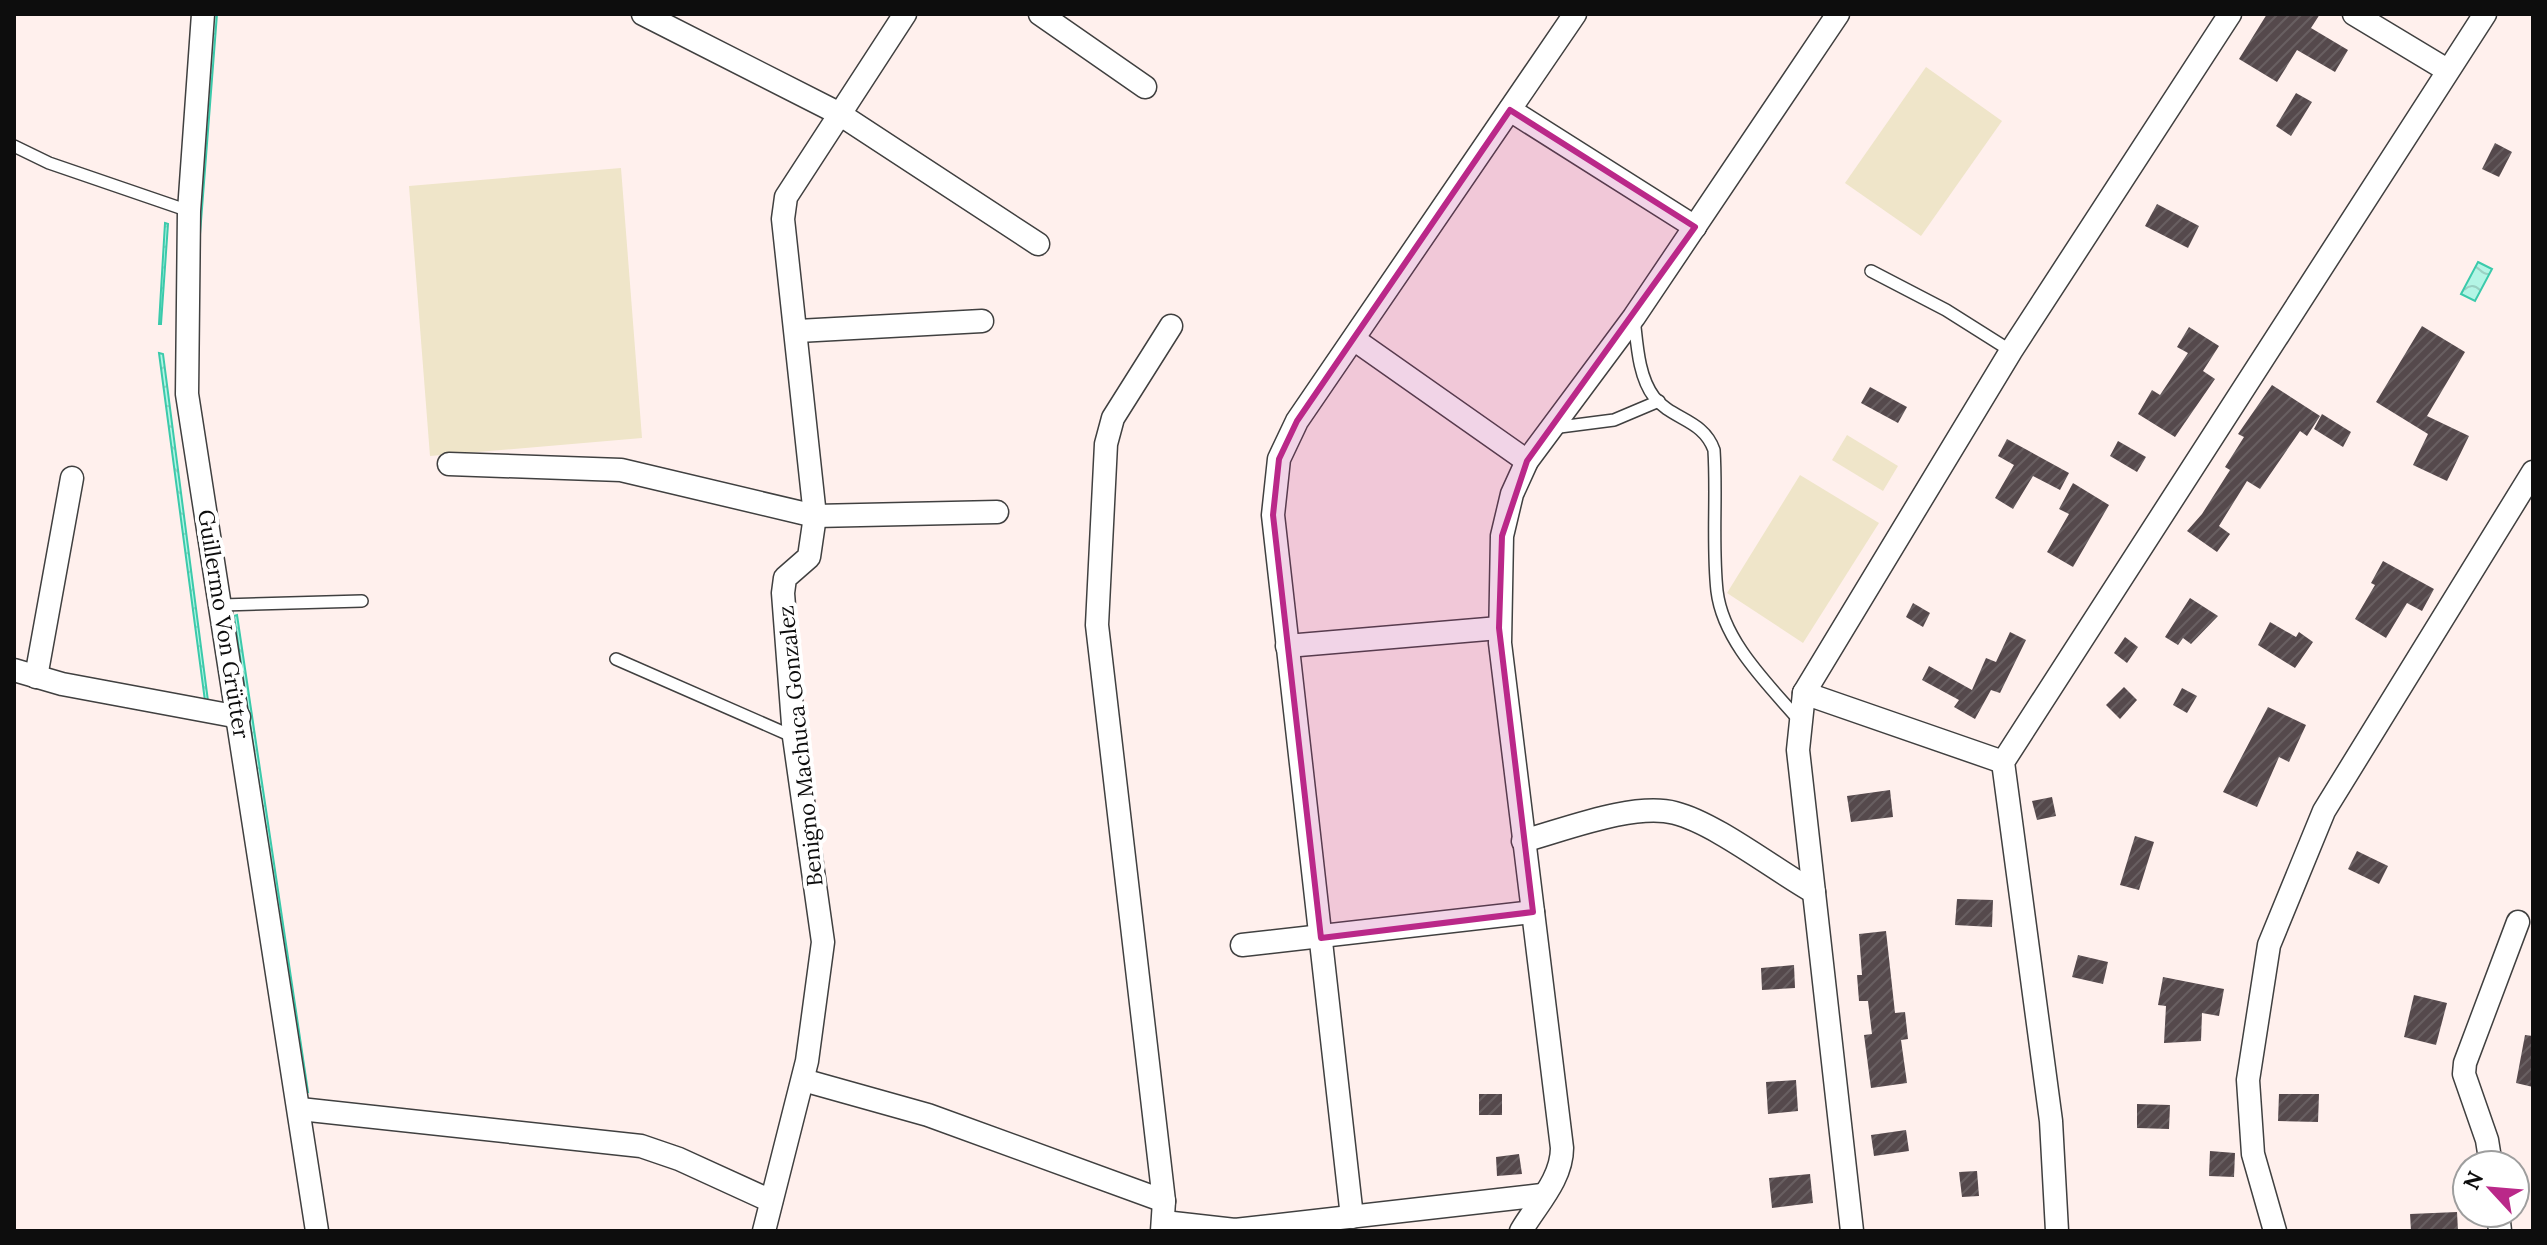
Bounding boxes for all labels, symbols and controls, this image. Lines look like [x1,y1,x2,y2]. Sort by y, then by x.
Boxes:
street label: Guillermo Von Grütter [192,508,256,741]
street label: Benigno Machuca Gonzalez [771,604,829,888]
north arrow [2451,1149,2531,1229]
text: N [2457,1166,2489,1194]

